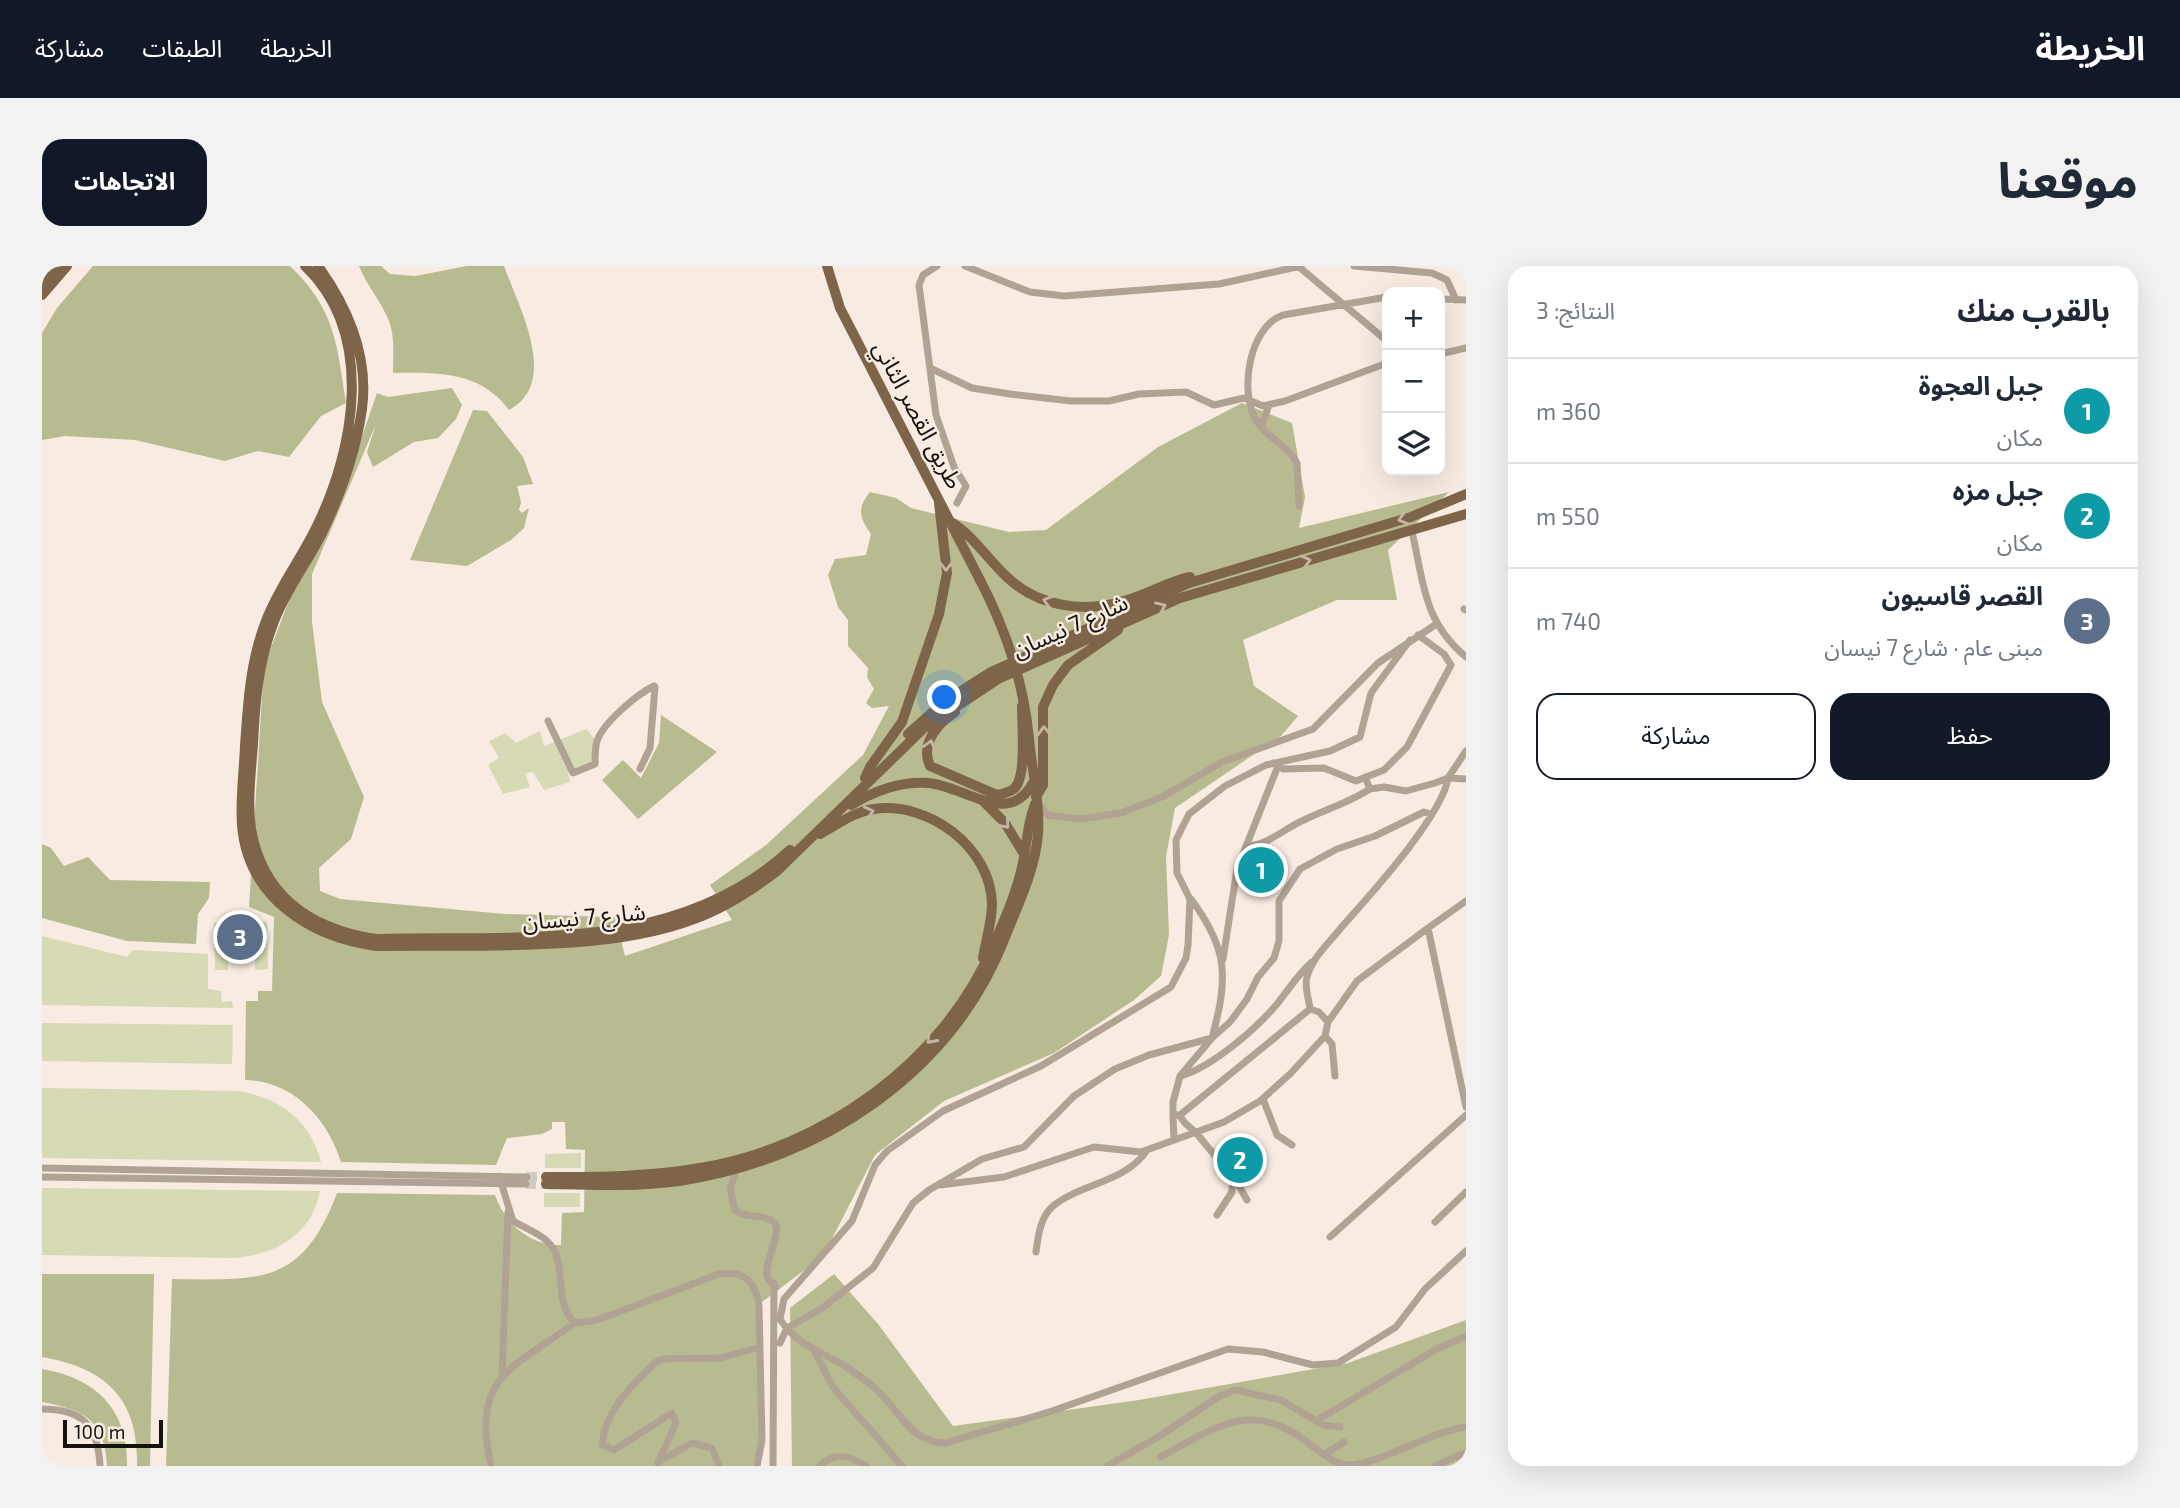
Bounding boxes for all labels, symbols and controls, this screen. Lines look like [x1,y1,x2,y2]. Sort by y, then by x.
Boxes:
text: الخريطة [2035,27,2145,67]
text: مشاركة [35,33,104,62]
text: الطبقات [142,33,222,62]
text: الخريطة [260,33,332,62]
button: الاتجاهات [42,139,207,226]
text: موقعنا [1998,149,2138,208]
map controls [1382,287,1445,476]
button: + [1382,287,1445,350]
text: بالقرب منك [1957,291,2110,327]
text: النتائج: 3 [1536,296,1615,324]
street label: طريق القصر الثاني [864,336,970,495]
button: − [1382,350,1445,413]
text: جبل العجوة [1918,369,2043,400]
text: 360 m [1536,397,1601,425]
text: 1 [2082,397,2092,425]
button: layers [1382,413,1445,476]
text: مكان [1997,423,2043,451]
text: جبل مزه [1952,474,2043,505]
text: 550 m [1536,502,1600,530]
text: 2 [2080,502,2094,530]
one-way arrow [1397,511,1409,525]
text: مكان [1997,528,2043,556]
one-way arrow [1300,554,1312,569]
one-way arrow [938,561,953,572]
text: القصر قاسيون [1881,579,2043,610]
street label: شارع 7 نيسان [1007,587,1133,667]
one-way arrow [1042,594,1054,609]
one-way arrow [1154,601,1166,615]
text: 740 m [1536,607,1601,635]
text: 3 [2080,607,2094,635]
text: مبنى عام · شارع 7 نيسان [1824,633,2043,661]
your location [927,680,961,714]
button: مشاركة [1536,693,1816,780]
button: حفظ [1830,693,2110,780]
one-way arrow [1037,726,1052,737]
one-way arrow [921,740,936,752]
one-way arrow [862,805,874,820]
one-way arrow [997,815,1009,828]
pin: 1 [1238,844,1284,896]
street label: شارع 7 نيسان [521,897,647,939]
pin: 3 [217,911,263,963]
one-way arrow [927,1030,940,1043]
pin: 2 [1217,1134,1263,1186]
scale bar [63,1417,163,1449]
text: 100 m [74,1420,125,1443]

